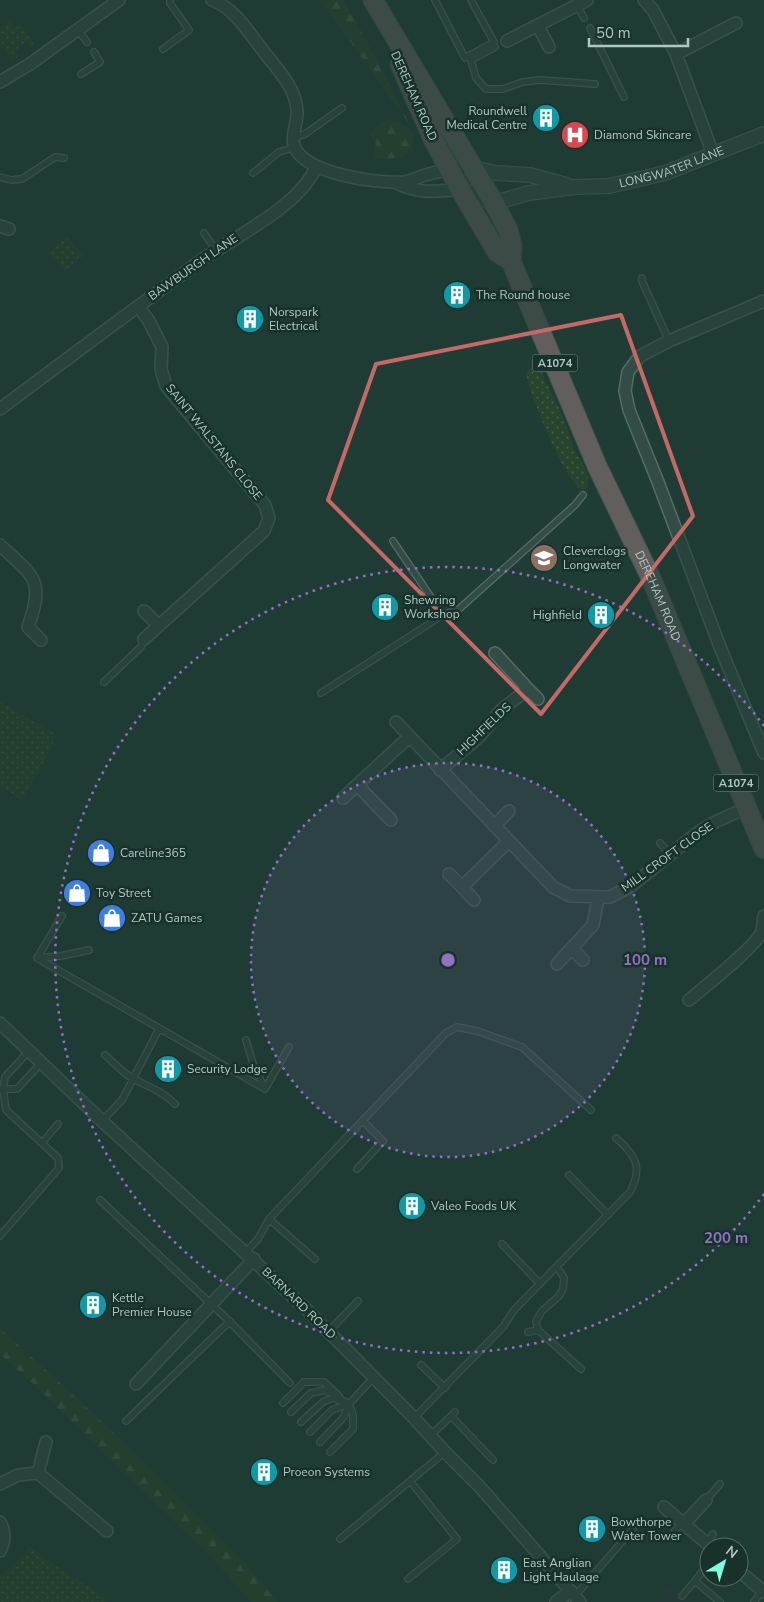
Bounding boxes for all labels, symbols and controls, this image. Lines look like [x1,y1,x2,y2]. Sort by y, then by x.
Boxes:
scale bar [589,15,688,47]
text: 50 m [596,23,631,43]
street label: DEREHAM ROAD [387,49,441,144]
place label: Roundwell Medical Centre [446,103,527,133]
building icon: Roundwell Medical Centre [531,103,561,133]
hospital icon: Diamond Skincare [560,120,590,150]
place label: Diamond Skincare [594,127,691,143]
street label: LONGWATER LANE [618,143,726,191]
street label: BAWBURGH LANE [145,230,241,304]
building icon: The Round house [442,280,472,310]
place label: The Round house [476,287,570,303]
building icon: Norspark Electrical [235,304,265,334]
place label: Norspark Electrical [269,304,319,334]
road number: A1074 [532,354,578,372]
street label: SAINT WALSTANS CLOSE [162,381,266,503]
school or university icon: Cleverclogs Longwater [529,543,559,573]
place label: Cleverclogs Longwater [563,543,626,573]
street label: DEREHAM ROAD [631,548,684,643]
building icon: Shewring Workshop [370,592,400,622]
place label: Shewring Workshop [404,592,460,622]
building icon: Highfield [586,600,616,630]
place label: Highfield [533,607,582,623]
street label: HIGHFIELDS [453,699,515,759]
road number: A1074 [714,774,758,791]
street label: MILL CROFT CLOSE [618,818,716,896]
shop icon: Careline365 [86,838,116,868]
place label: Careline365 [120,845,186,861]
shop icon: Toy Street [62,878,92,908]
place label: Toy Street [96,885,152,901]
shop icon: ZATU Games [97,903,127,933]
place label: ZATU Games [131,910,203,926]
text: 100 m [623,950,667,970]
centre of rings [439,951,457,969]
building icon: Security Lodge [153,1054,183,1084]
place label: Security Lodge [187,1061,267,1077]
building icon: Valeo Foods UK [397,1191,427,1221]
place label: Valeo Foods UK [430,1198,517,1214]
text: 200 m [704,1228,748,1248]
street label: BARNARD ROAD [259,1264,340,1343]
building icon: Kettle Premier House [78,1290,108,1320]
place label: Kettle Premier House [112,1290,192,1320]
building icon: Proeon Systems [249,1457,279,1487]
place label: Proeon Systems [283,1464,370,1480]
building icon: Bowthorpe Water Tower [577,1514,607,1544]
place label: Bowthorpe Water Tower [611,1514,682,1544]
north arrow [699,1537,749,1587]
text: N [722,1541,742,1563]
building icon: East Anglian Light Haulage [489,1555,519,1585]
place label: East Anglian Light Haulage [523,1555,599,1585]

